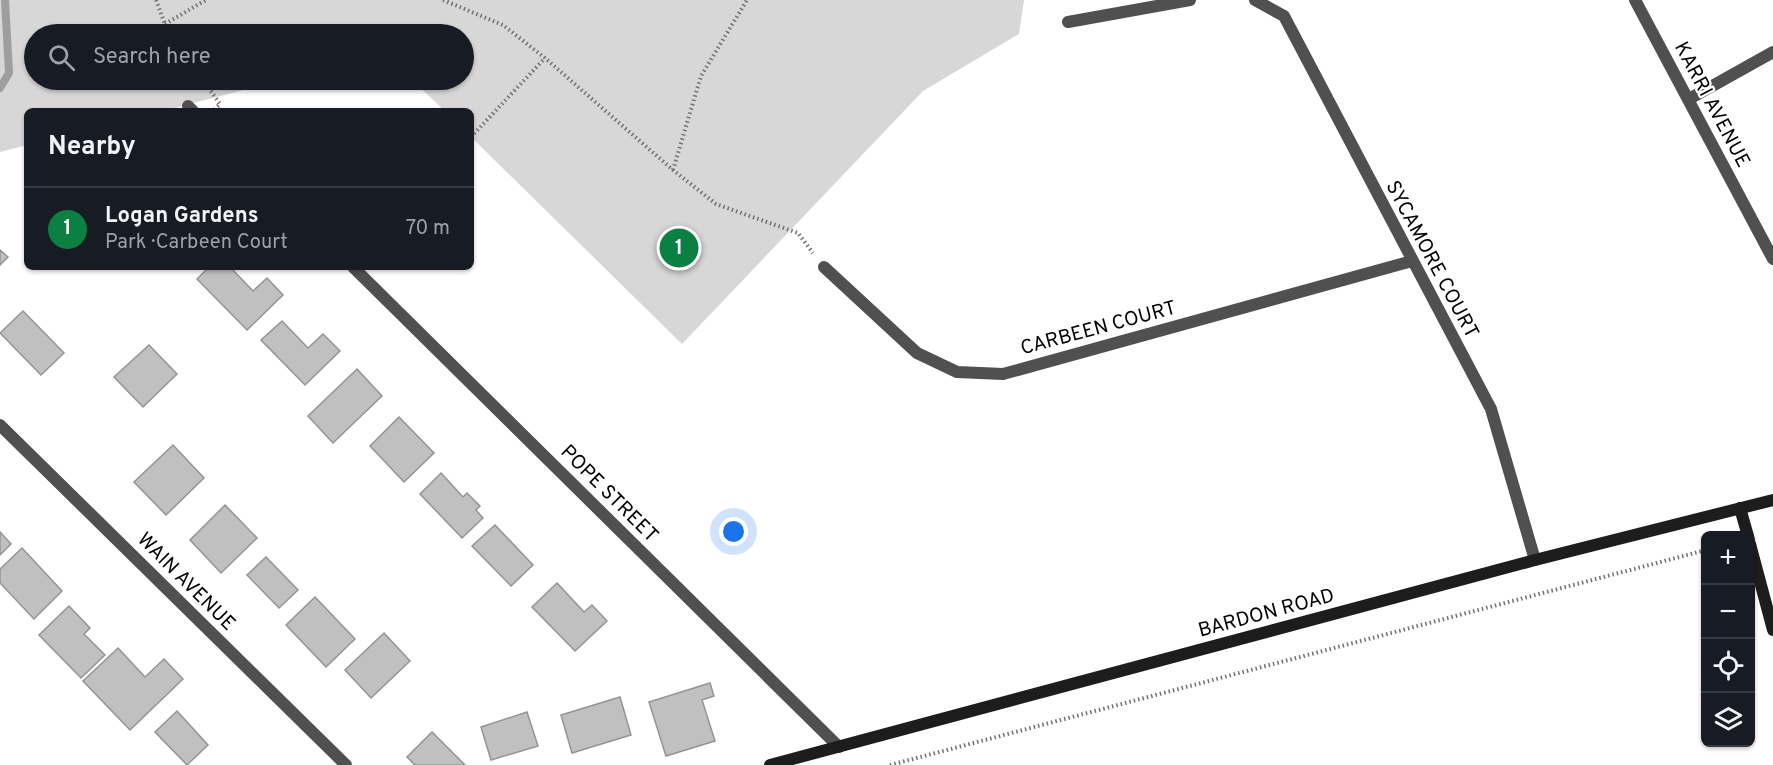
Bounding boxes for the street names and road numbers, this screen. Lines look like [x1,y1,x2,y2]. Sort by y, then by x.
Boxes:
street label: KARRI AVENUE [1667,38,1755,172]
street label: SYCAMORE COURT [1379,177,1484,343]
street label: CARBEEN COURT [1018,296,1179,362]
street label: POPE STREET [554,440,663,549]
street label: WAIN AVENUE [131,528,240,637]
street label: BARDON ROAD [1196,583,1337,645]

